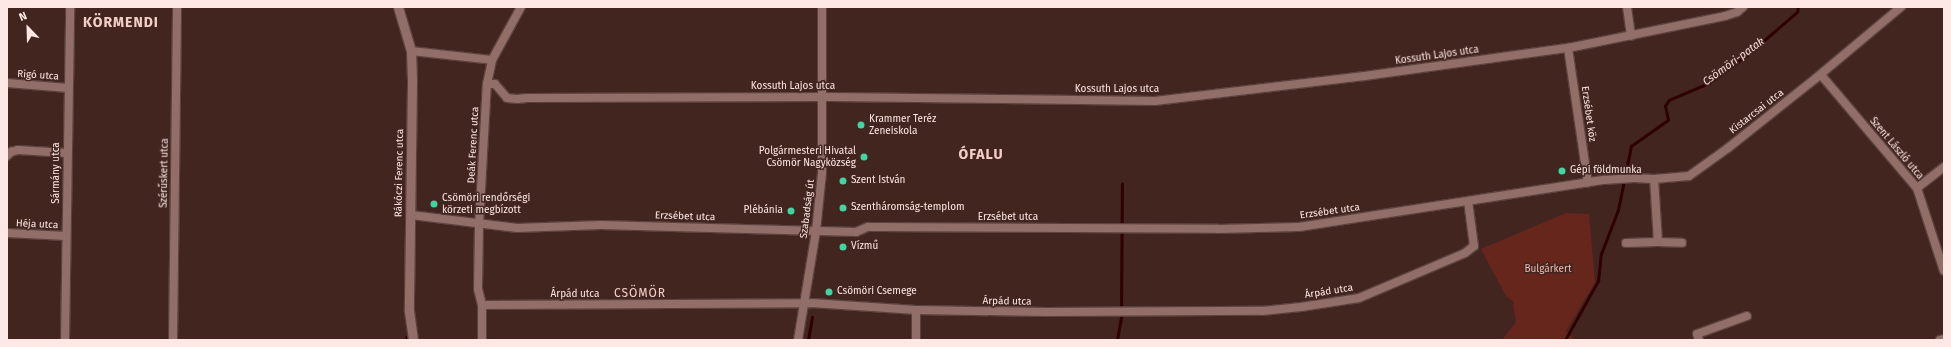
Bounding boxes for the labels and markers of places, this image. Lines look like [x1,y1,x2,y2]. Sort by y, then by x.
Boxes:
place label: Krammer Teréz Zeneiskola [869,113,936,136]
marker: Krammer Teréz Zeneiskola [856,120,866,130]
place label: Polgármesteri Hivatal Csömör Nagyközség [759,145,856,168]
marker: Polgármesteri Hivatal Csömör Nagyközség [859,152,869,162]
place label: Gépi földmunka [1570,165,1642,177]
marker: Gépi földmunka [1557,166,1567,176]
place label: Szent István [851,175,905,187]
marker: Szent István [838,176,848,186]
place label: Csömöri rendőrségi körzeti megbízott [442,192,530,216]
marker: Csömöri rendőrségi körzeti megbízott [429,199,439,209]
place label: Szentháromság-templom [851,202,965,214]
marker: Szentháromság-templom [838,203,848,213]
place label: Plébánia [744,205,783,217]
marker: Plébánia [786,206,796,216]
place label: Vízmű [851,241,878,253]
marker: Vízmű [838,242,848,252]
place label: Csömöri Csemege [837,286,917,298]
marker: Csömöri Csemege [824,287,834,297]

